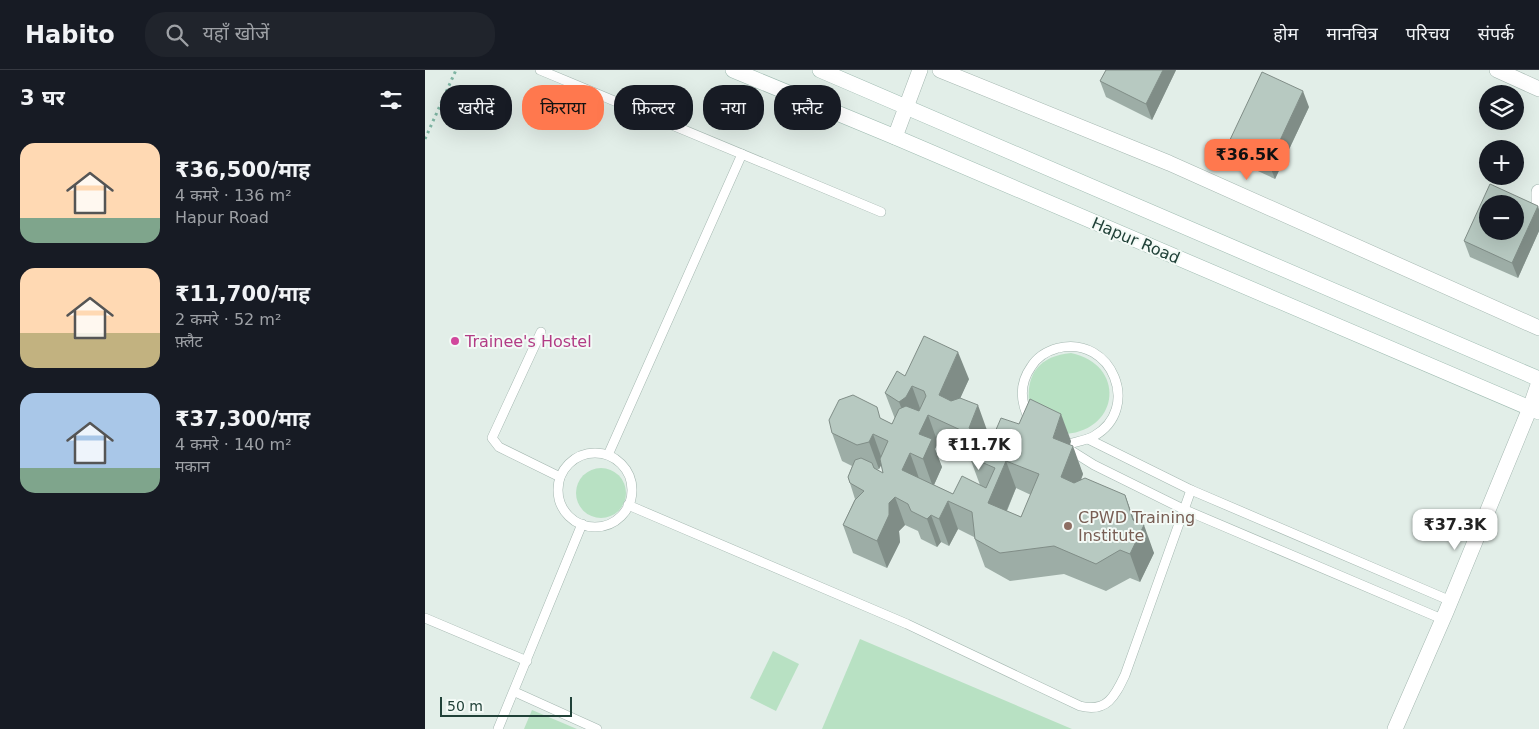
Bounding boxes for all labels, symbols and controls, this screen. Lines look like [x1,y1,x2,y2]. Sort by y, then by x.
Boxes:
search box [145,12,495,57]
text: Habito [25,21,115,49]
icon: search [163,21,191,49]
text: यहाँ खोजें [203,22,269,44]
text: होम [1273,23,1298,44]
text: मानचित्र [1326,23,1378,44]
text: परिचय [1406,23,1450,44]
text: संपर्क [1478,23,1514,44]
chip: खरीदें [440,85,512,130]
chip: किराया [522,85,604,130]
chip: फ़िल्टर [614,85,693,130]
chip: नया [703,85,764,130]
chip: फ़्लैट [774,85,841,130]
map controls [1479,85,1524,240]
button: layers [1479,85,1524,130]
text: 3 घर [20,86,65,110]
icon: filters [377,86,405,114]
pin: ₹36.5K [1206,138,1288,181]
button: + [1479,140,1524,185]
text: ₹36.5K [1215,145,1279,164]
text: ₹36,500/माह [175,158,310,182]
icon: home [60,163,120,223]
text: 4 कमरे · 136 m² [175,186,292,205]
button: − [1479,195,1524,240]
text: Hapur Road [175,208,269,227]
street label: Hapur Road [1089,213,1183,268]
text: ₹11,700/माह [175,282,310,306]
icon: home [60,288,120,348]
text: 2 कमरे · 52 m² [175,310,281,329]
text: फ़्लैट [175,332,203,351]
place label: Trainee's Hostel [464,332,592,351]
marker: Trainee's Hostel [449,335,461,347]
text: ₹37,300/माह [175,407,310,431]
icon: home [60,413,120,473]
pin: ₹11.7K [938,428,1020,471]
text: 4 कमरे · 140 m² [175,435,292,454]
text: ₹11.7K [947,435,1011,454]
text: मकान [175,457,210,476]
place label: CPWD Training Institute [1078,508,1195,545]
pin: ₹37.3K [1414,508,1496,551]
text: ₹37.3K [1423,515,1487,534]
marker: CPWD Training Institute [1062,520,1074,532]
scale bar [440,694,573,717]
text: 50 m [447,698,483,714]

